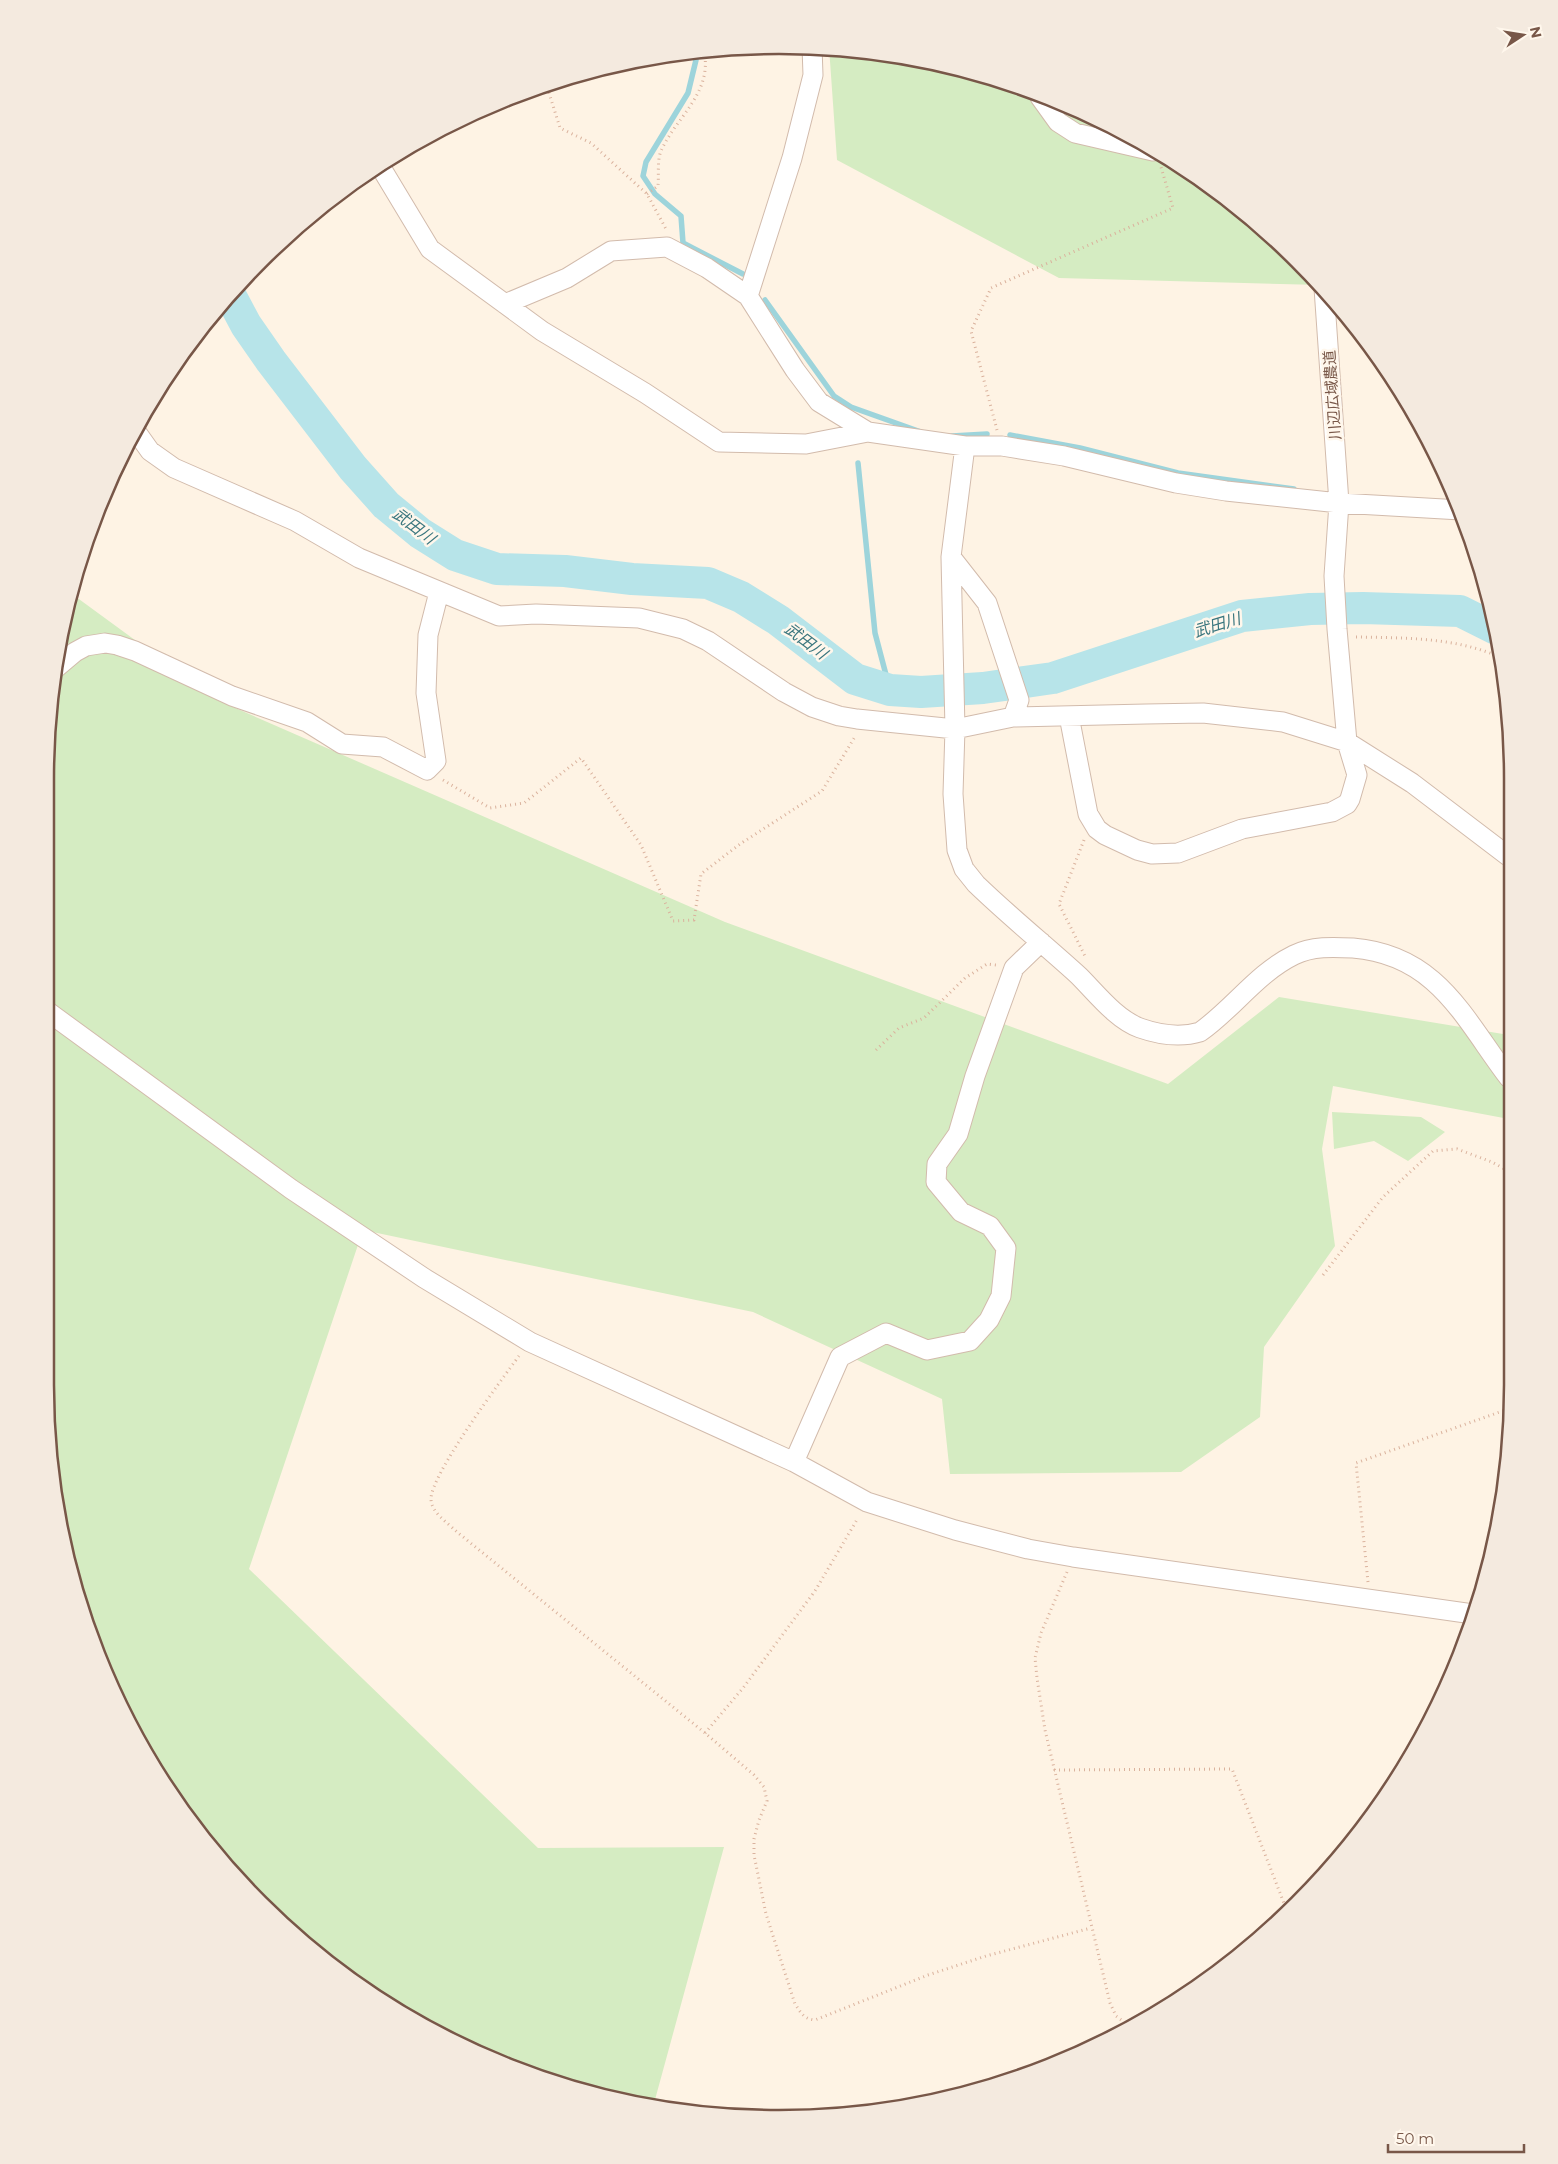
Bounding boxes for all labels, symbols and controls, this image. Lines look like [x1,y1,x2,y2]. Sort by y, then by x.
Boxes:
north arrow [1498,10,1548,60]
text: N [1526,25,1546,40]
street label: 川辺広域農道 [1319,349,1345,441]
water label: 武田川 [389,504,440,549]
water label: 武田川 [1191,608,1245,641]
water label: 武田川 [781,619,832,664]
scale bar [1388,2122,1524,2154]
text: 50 m [1396,2129,1434,2148]

